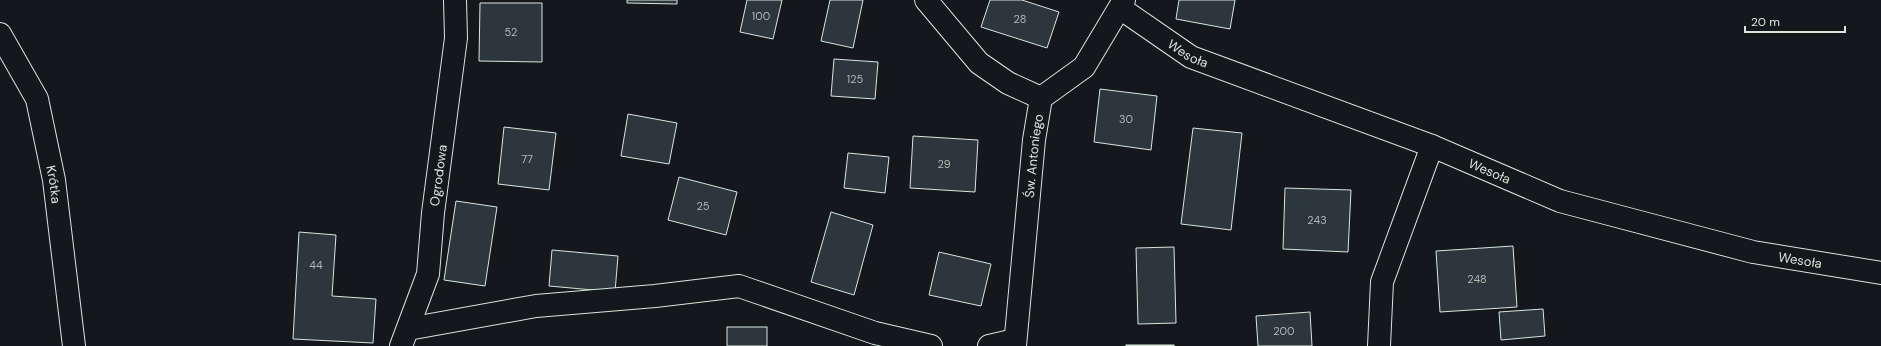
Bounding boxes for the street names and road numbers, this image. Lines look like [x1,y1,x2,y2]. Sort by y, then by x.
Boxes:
street label: Wesoła [1164,36,1210,72]
street label: Św. Antoniego [1021,112,1047,199]
street label: Ogrodowa [426,144,451,207]
street label: Wesoła [1466,155,1513,188]
street label: Krótka [42,164,65,205]
street label: Wesoła [1777,248,1823,272]

